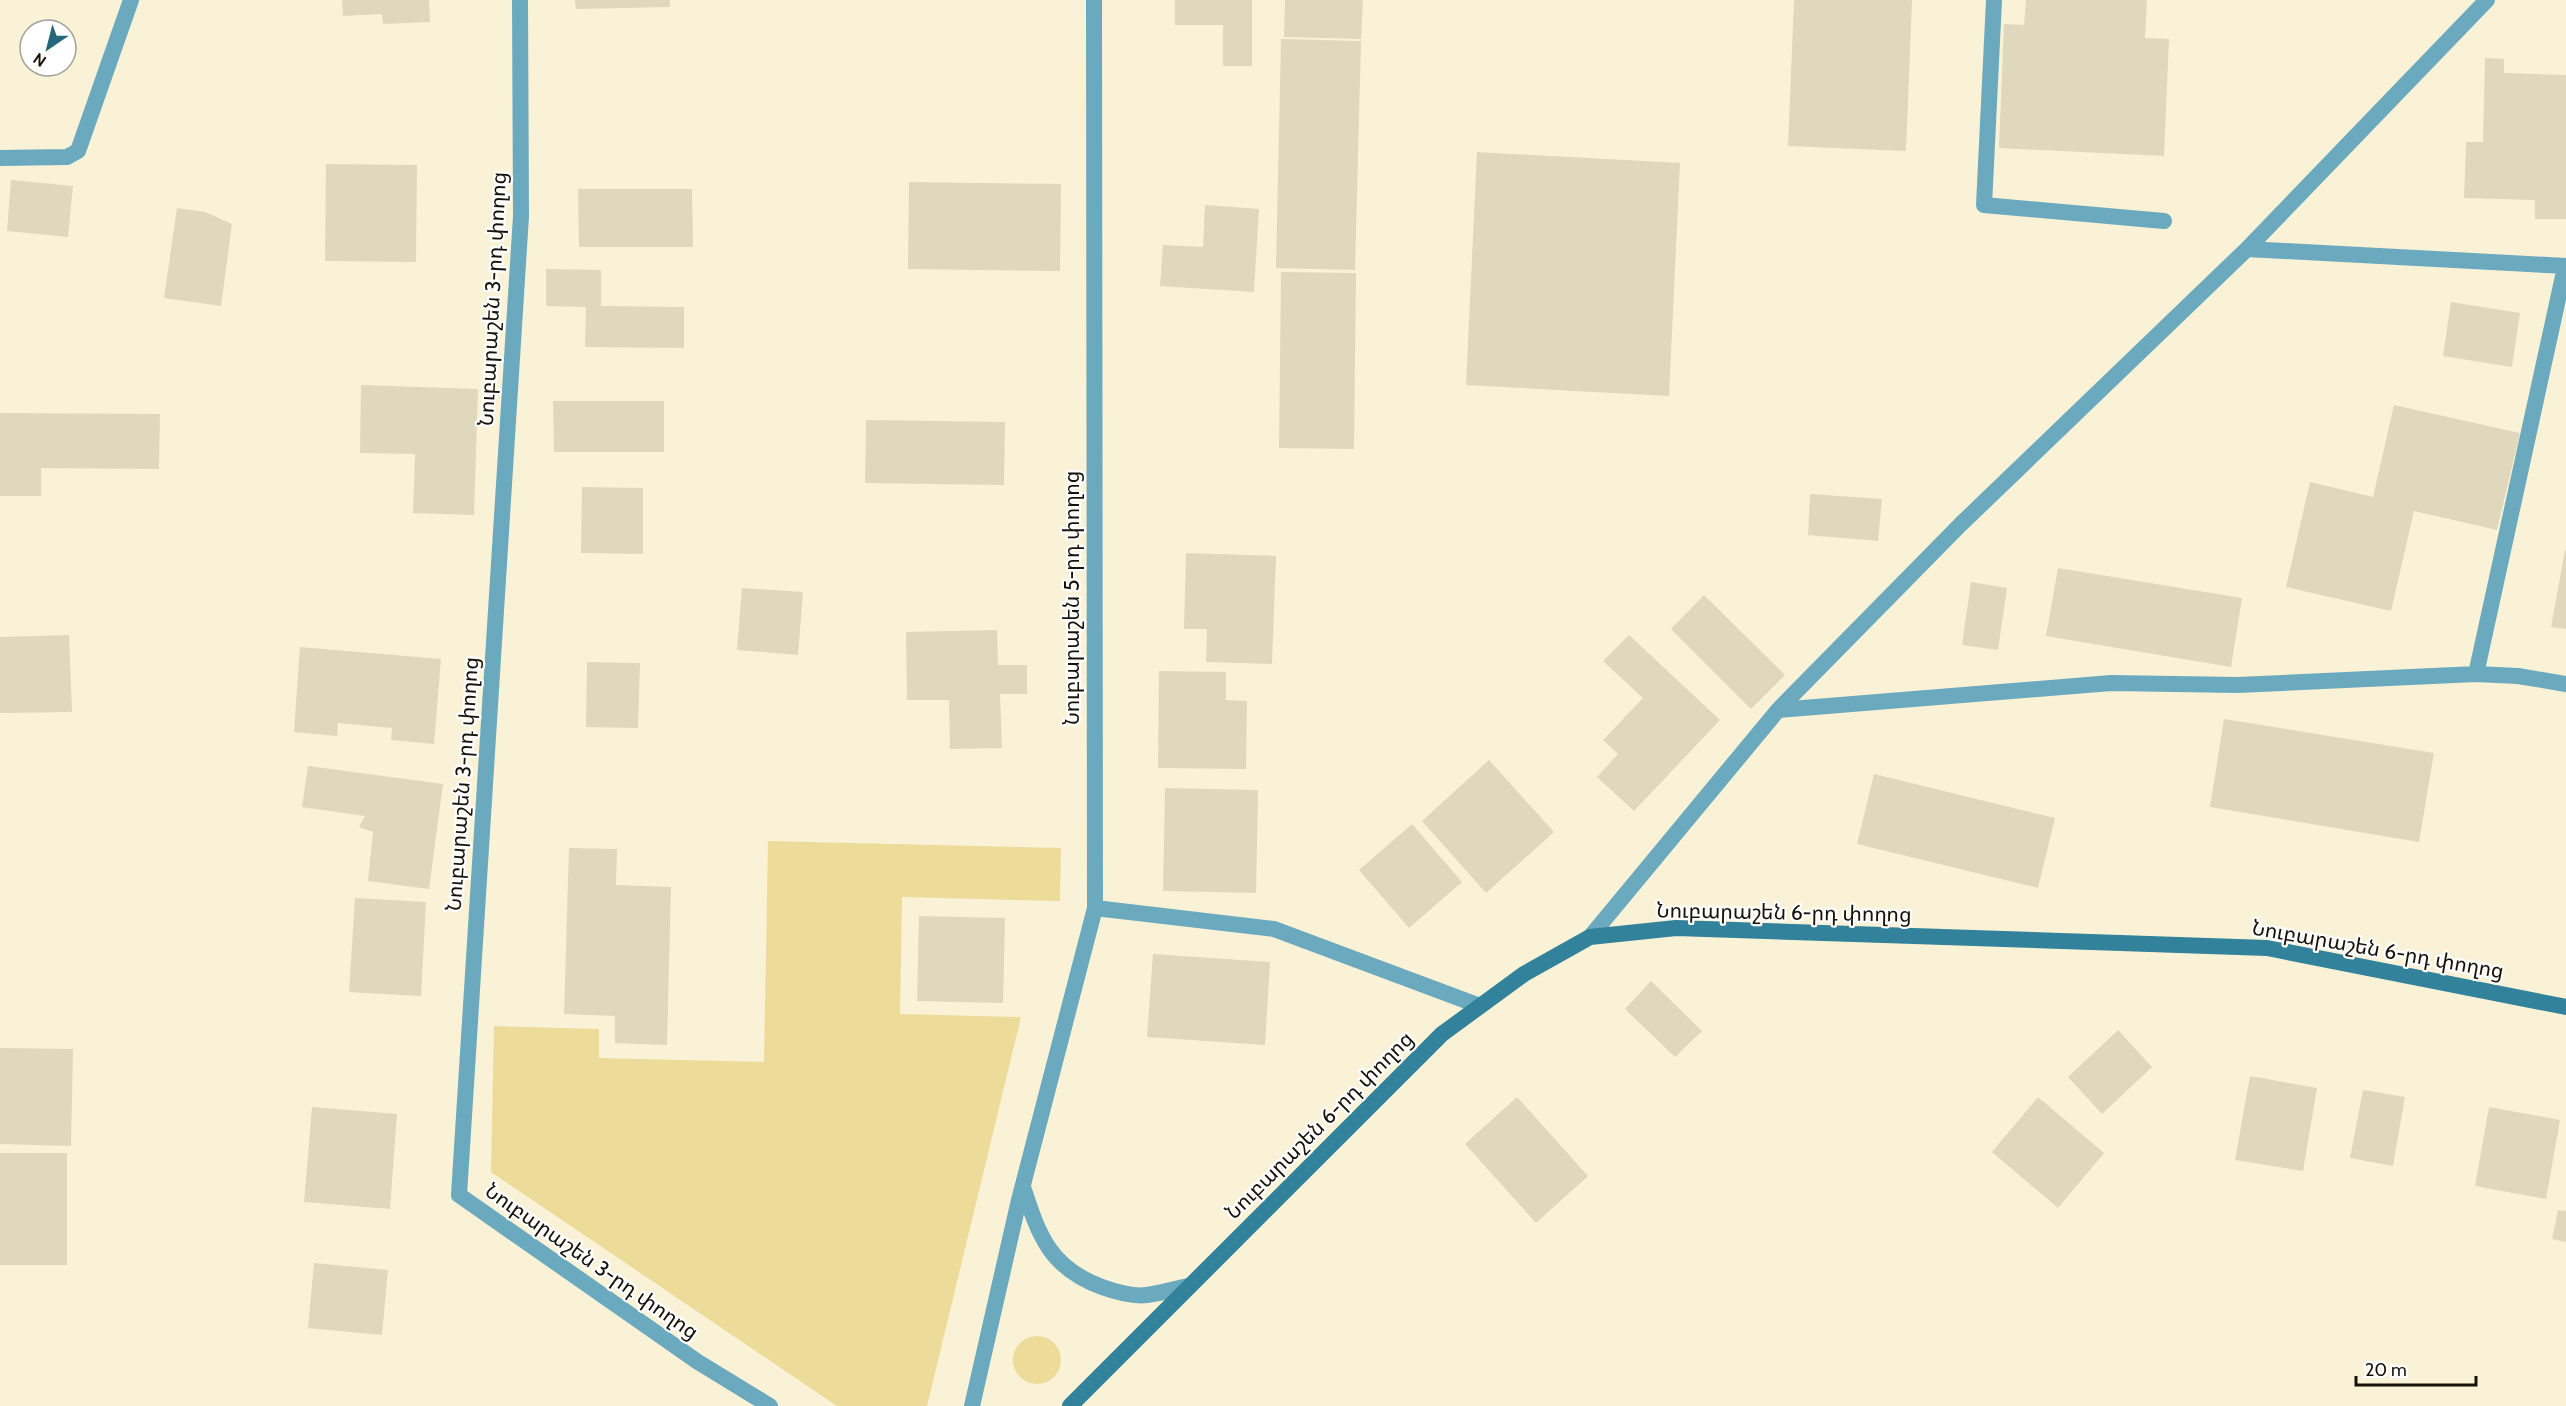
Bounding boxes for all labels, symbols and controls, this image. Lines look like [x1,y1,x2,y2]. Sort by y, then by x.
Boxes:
north arrow [18,18,78,78]
text: N [30,49,50,71]
street label: Նուբարաշեն 3-րդ փողոց [473,171,511,427]
street label: Նուբարաշեն 5-րդ փողոց [1059,471,1084,725]
street label: Նուբարաշեն 3-րդ փողոց [441,656,483,912]
street label: Նուբարաշեն 6-րդ փողոց [1656,897,1912,927]
street label: Նուբարաշեն 6-րդ փողոց [2250,915,2506,983]
street label: Նուբարաշեն 6-րդ փողոց [1220,1026,1418,1224]
street label: Նուբարաշեն 3-րդ փողոց [481,1178,703,1344]
scale bar [2356,1349,2476,1387]
text: 20 m [2365,1359,2407,1381]

